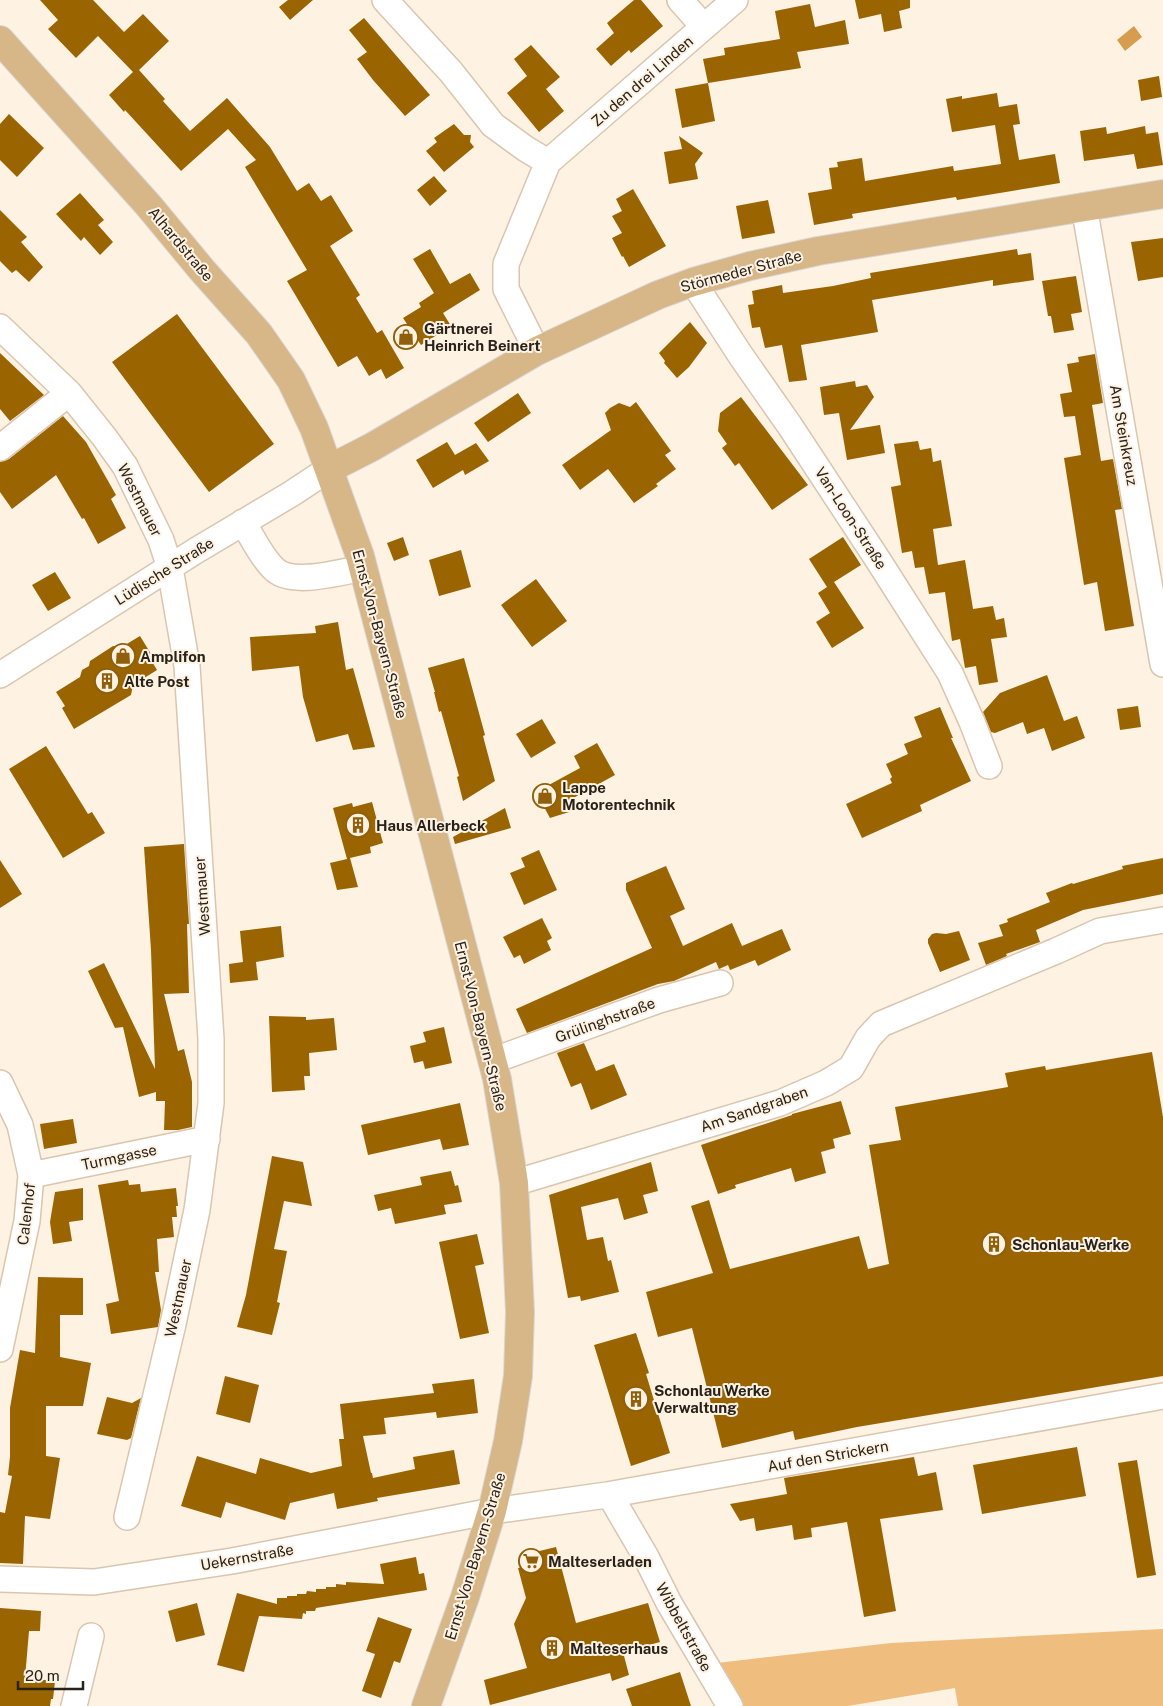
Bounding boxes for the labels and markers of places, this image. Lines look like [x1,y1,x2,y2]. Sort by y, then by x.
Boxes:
place label: Gärtnerei Heinrich Beinert [424,320,541,354]
shop icon: Gärtnerei Heinrich Beinert [393,324,419,350]
shop icon: Amplifon [110,643,136,669]
place label: Amplifon [140,648,206,665]
building icon: Alte Post [94,668,120,694]
place label: Alte Post [124,673,190,690]
place label: Lappe Motorentechnik [562,779,676,813]
shop icon: Lappe Motorentechnik [532,783,558,809]
building icon: Haus Allerbeck [345,812,371,838]
place label: Haus Allerbeck [376,817,486,834]
building icon: Schonlau-Werke [981,1231,1007,1257]
place label: Schonlau-Werke [1012,1236,1129,1253]
place label: Schonlau Werke Verwaltung [654,1382,770,1416]
building icon: Schonlau Werke Verwaltung [623,1386,649,1412]
supermarket icon: Malteserladen [518,1548,544,1574]
place label: Malteserladen [548,1553,652,1570]
building icon: Malteserhaus [539,1635,565,1661]
place label: Malteserhaus [570,1640,668,1657]

